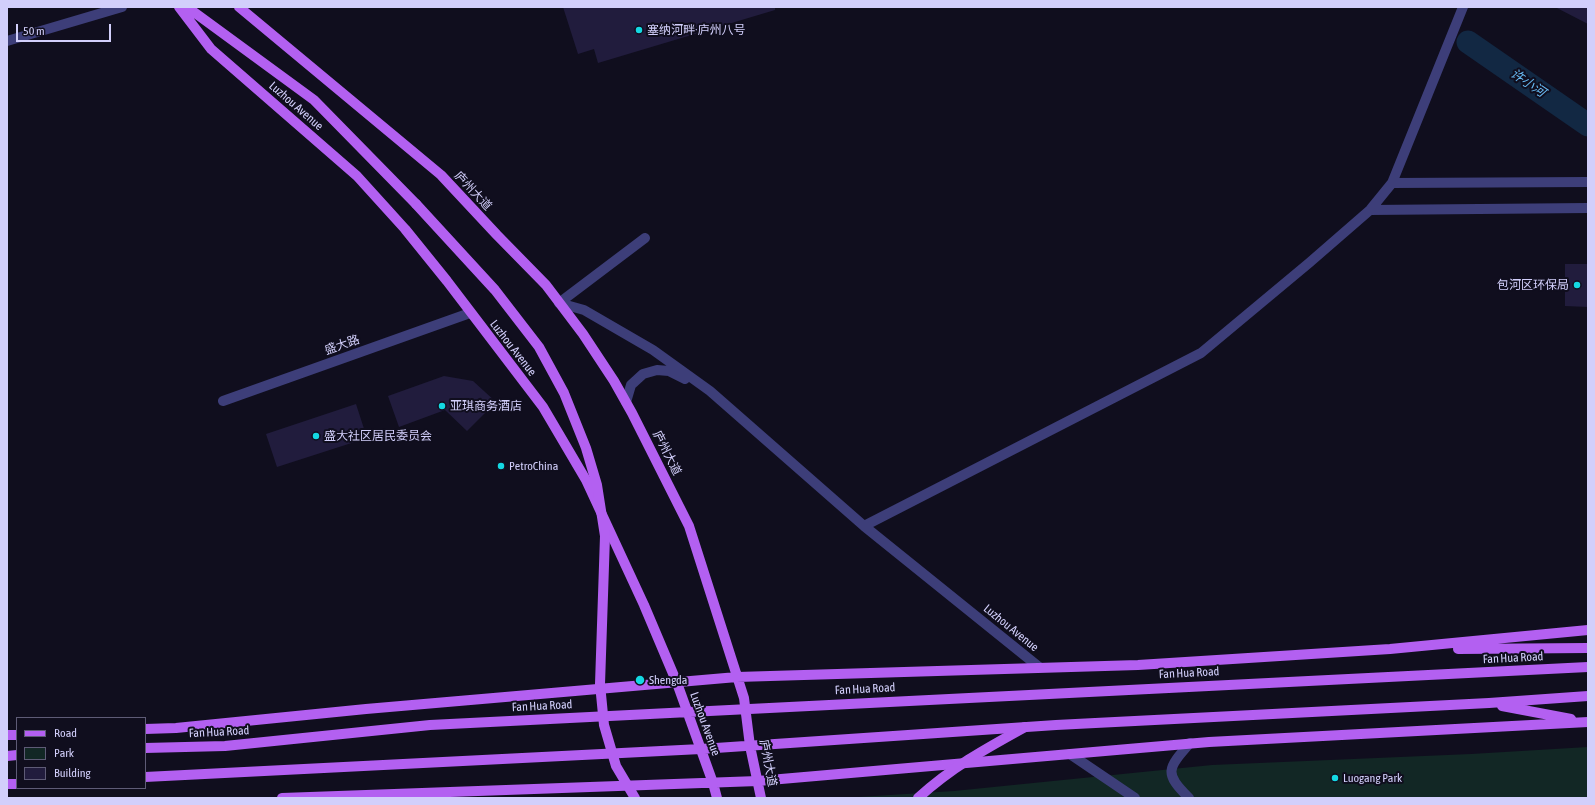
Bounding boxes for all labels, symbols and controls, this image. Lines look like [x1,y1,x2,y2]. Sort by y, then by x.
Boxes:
scale bar [18,16,113,42]
place label: 塞纳河畔·庐州八号 [647,23,746,37]
text: 50 m [23,24,45,38]
marker: 塞纳河畔·庐州八号 [634,25,644,35]
water label: 许小河 [1507,66,1549,100]
street label: Luzhou Avenue [266,79,326,133]
street label: 庐州大道 [451,169,495,213]
place label: 包河区环保局 [1497,278,1569,292]
marker: 包河区环保局 [1572,280,1582,290]
street label: Luzhou Avenue [487,317,539,379]
street label: 盛大路 [323,332,361,358]
place label: 亚琪商务酒店 [450,399,522,413]
marker: 亚琪商务酒店 [437,401,447,411]
street label: 庐州大道 [650,428,684,478]
place label: 盛大社区居民委员会 [324,429,432,443]
marker: 盛大社区居民委员会 [311,431,321,441]
place label: PetroChina [509,459,558,473]
marker: PetroChina [496,461,506,471]
street label: Luzhou Avenue [980,601,1042,655]
street label: Fan Hua Road [1482,649,1544,667]
street label: Fan Hua Road [1158,664,1220,682]
place label: Shengda [649,673,687,687]
marker: Shengda [634,674,646,686]
street label: Fan Hua Road [834,680,896,698]
street label: Luzhou Avenue [687,690,723,758]
street label: Fan Hua Road [511,697,573,715]
legend [16,717,146,789]
street label: Fan Hua Road [188,723,250,741]
text: Road [54,726,77,740]
street label: 庐州大道 [756,738,780,788]
text: Park [54,746,74,760]
text: Building [54,766,91,780]
place label: Luogang Park [1343,771,1402,785]
marker: Luogang Park [1330,773,1340,783]

